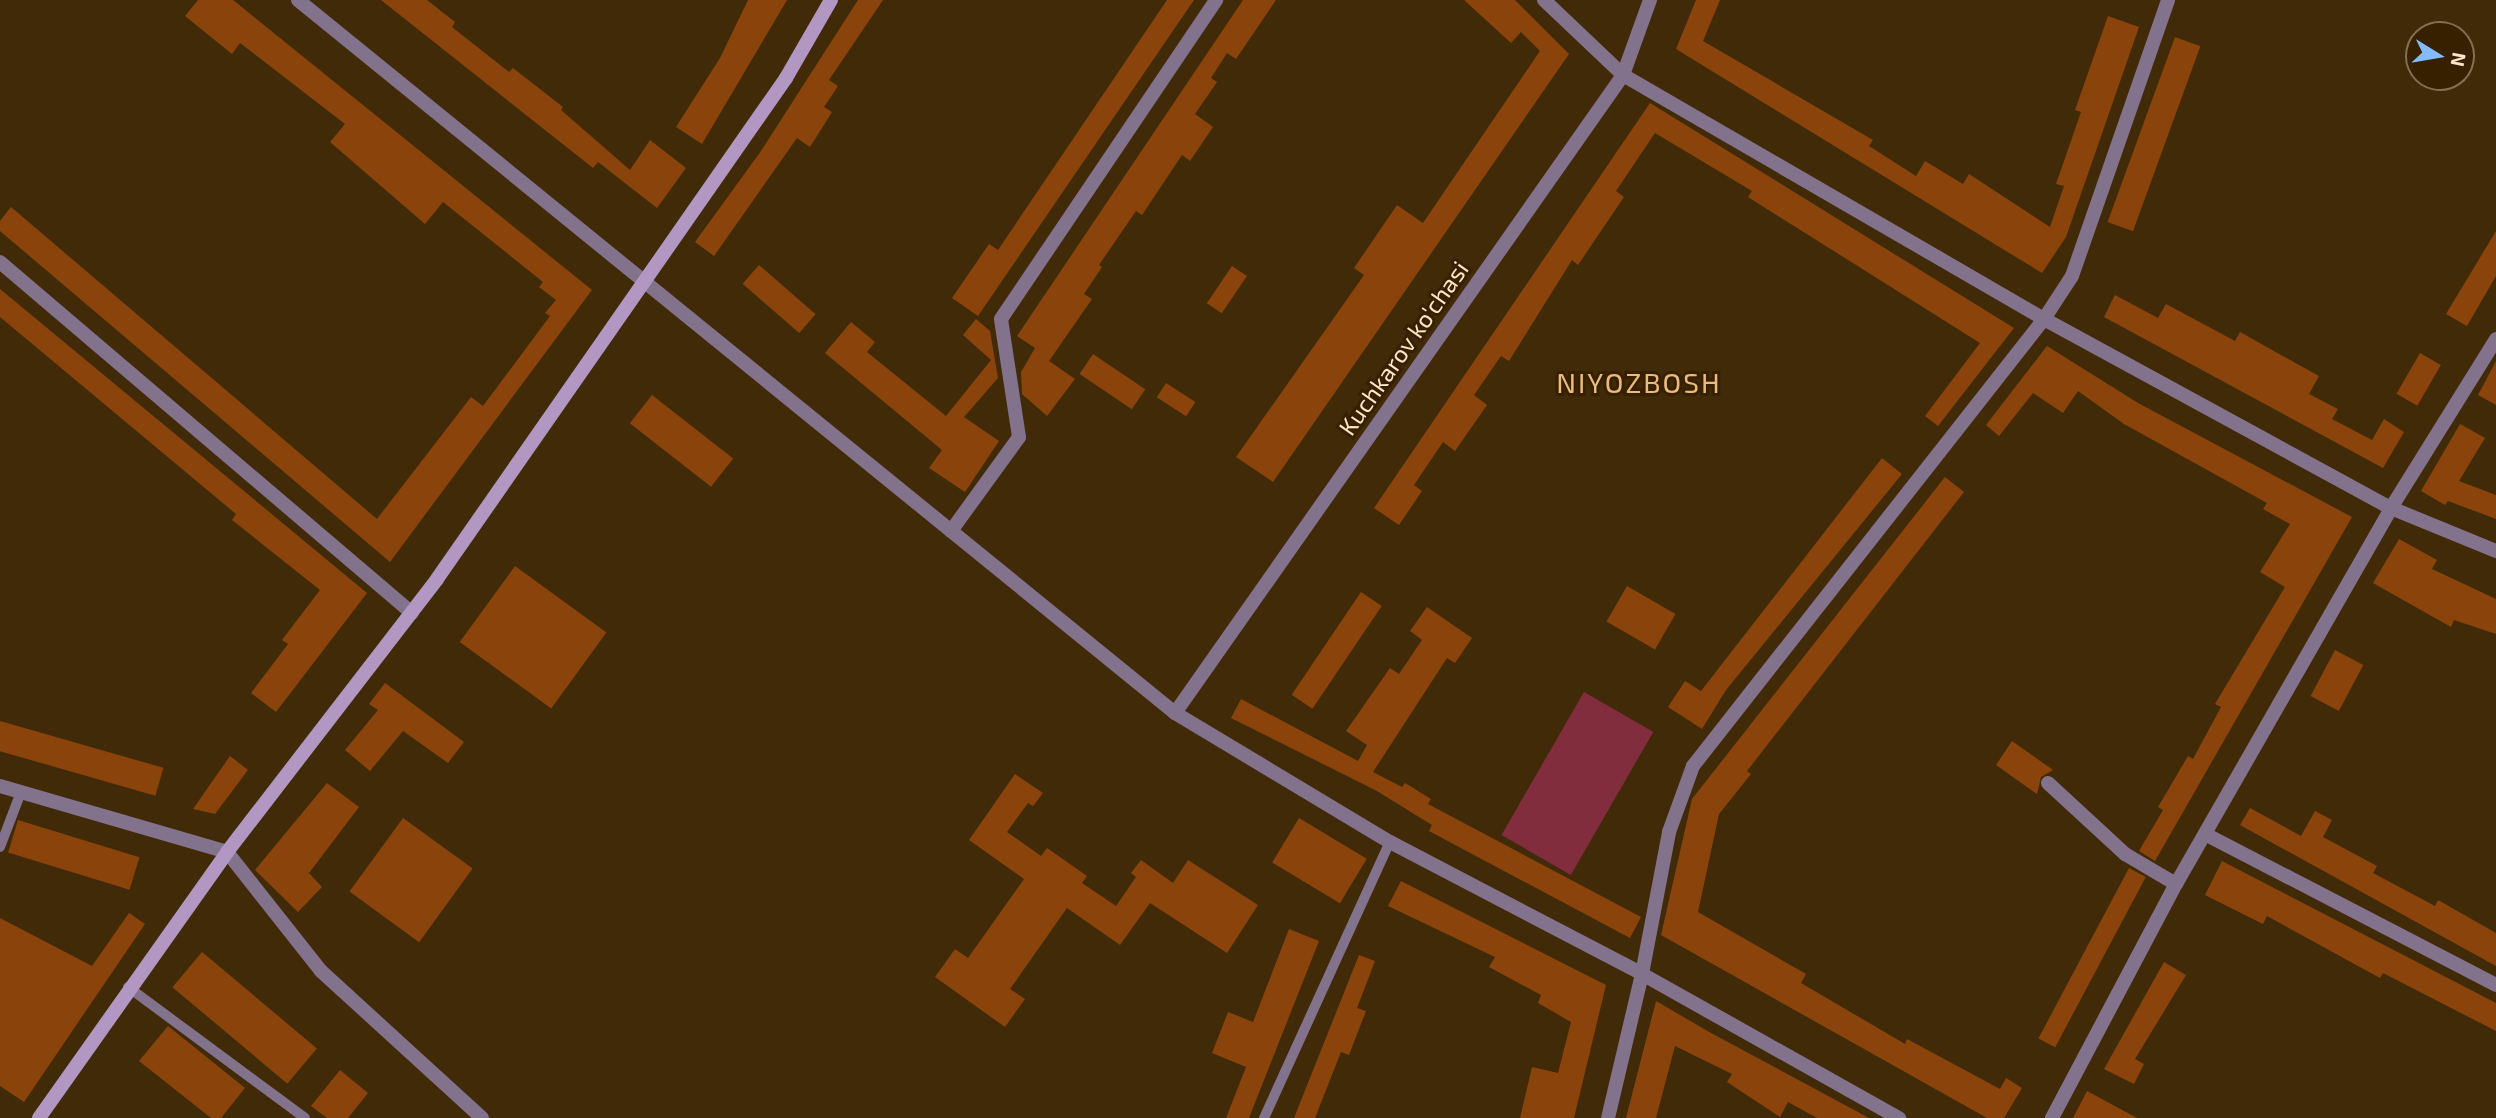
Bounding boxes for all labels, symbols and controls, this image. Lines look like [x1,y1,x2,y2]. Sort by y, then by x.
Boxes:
north arrow [2405,21,2475,91]
text: N [2447,51,2472,69]
street label: Kuchkarov ko'chasi [1332,255,1474,441]
district label: NIYOZBOSH [1557,365,1721,399]

